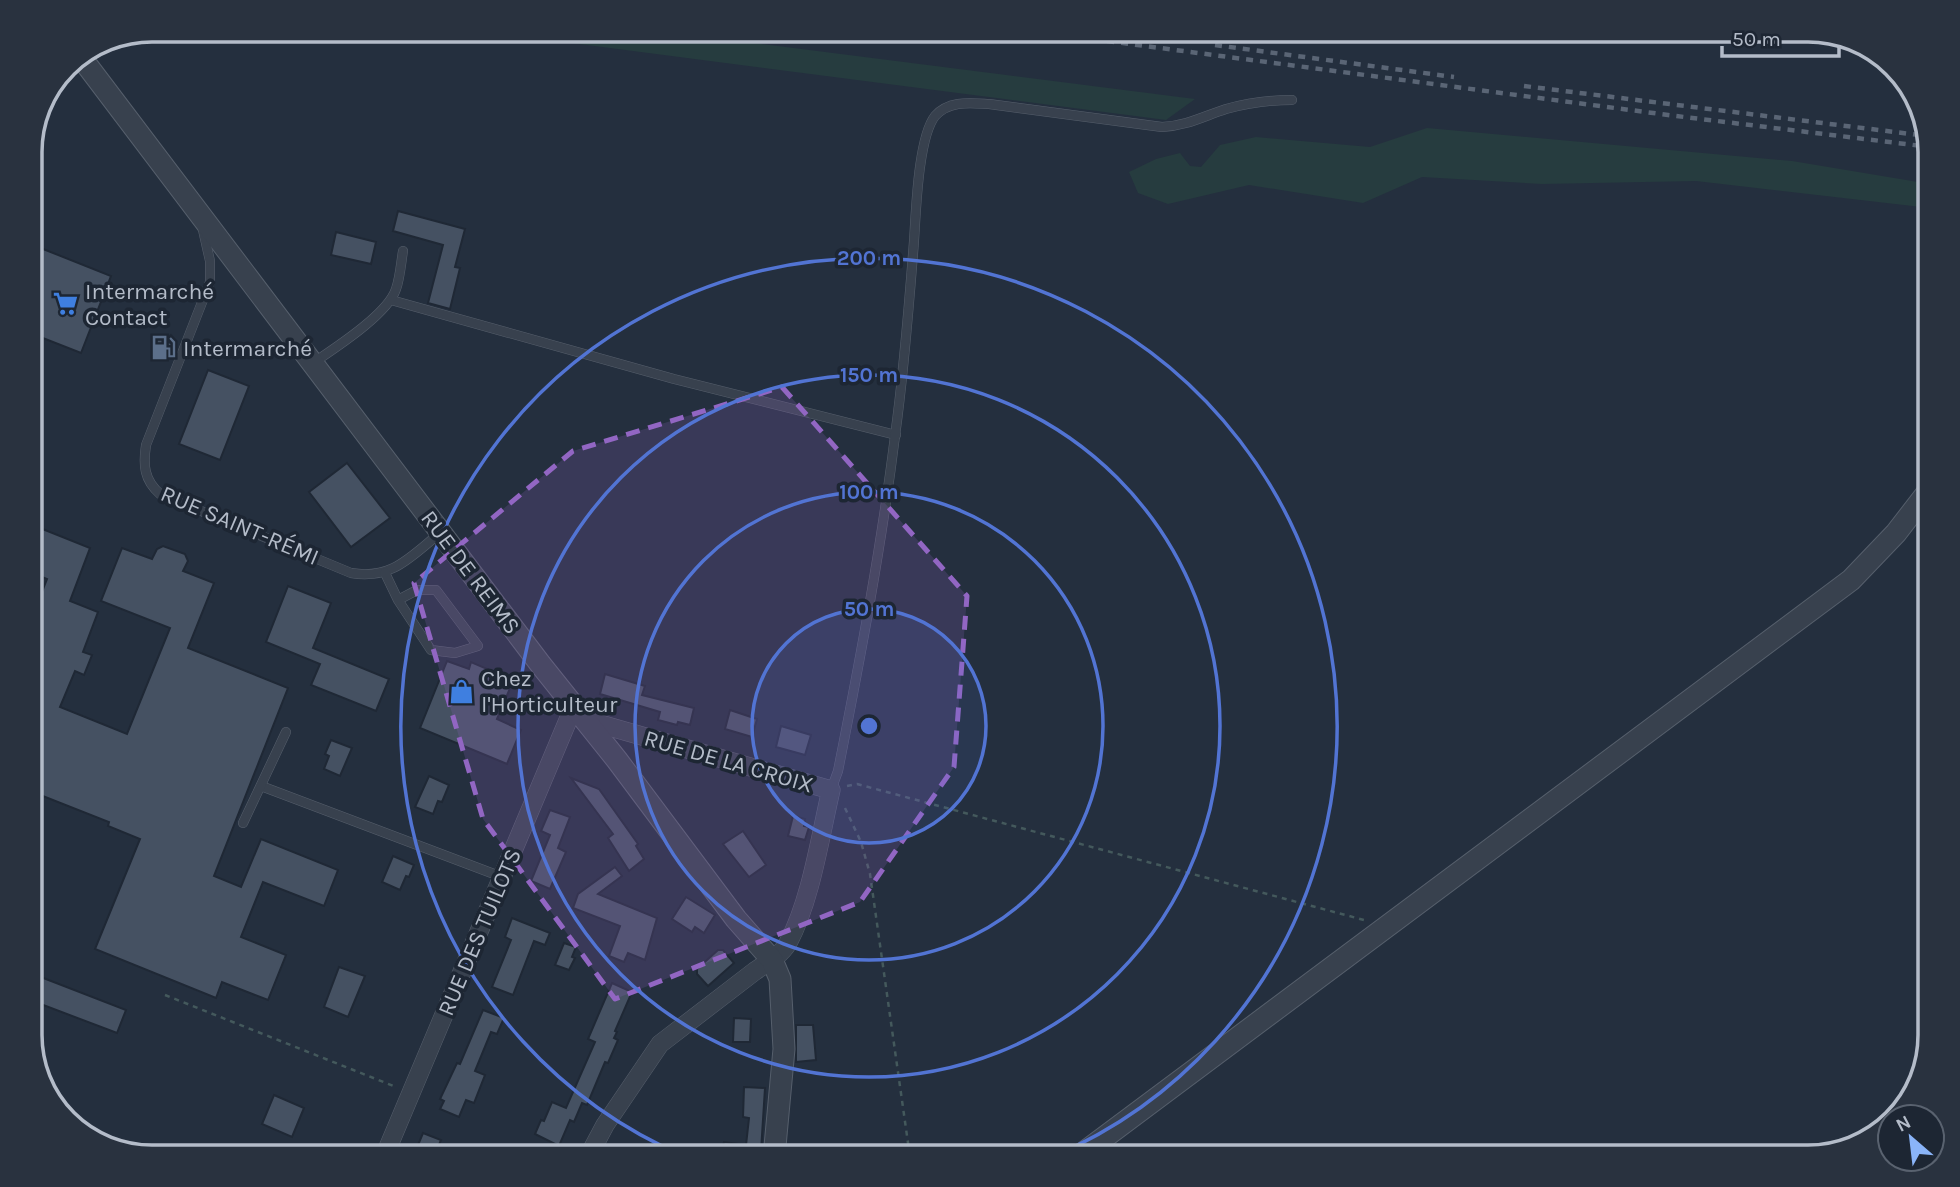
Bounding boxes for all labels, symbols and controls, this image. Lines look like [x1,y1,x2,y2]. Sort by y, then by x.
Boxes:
scale bar [1722,14,1839,58]
text: 50 m [1732,27,1781,51]
text: 200 m [837,246,901,270]
place label: Intermarché Contact [85,278,214,331]
supermarket icon: Intermarché Contact [51,290,79,318]
fuel station icon: Intermarché [149,334,177,362]
place label: Intermarché [183,335,312,362]
text: 150 m [840,363,898,387]
street label: RUE SAINT-RÉMI [157,480,323,571]
text: 100 m [839,480,899,504]
street label: RUE DE REIMS [415,505,526,639]
text: 50 m [844,597,894,621]
place label: Chez l'Horticulteur [481,665,618,718]
shop icon: Chez l'Horticulteur [447,677,475,705]
centre of rings [857,714,881,738]
street label: RUE DE LA CROIX [641,724,817,799]
street label: RUE DES TUILOTS [432,845,527,1020]
north arrow [1876,1103,1946,1173]
text: N [1892,1111,1915,1137]

